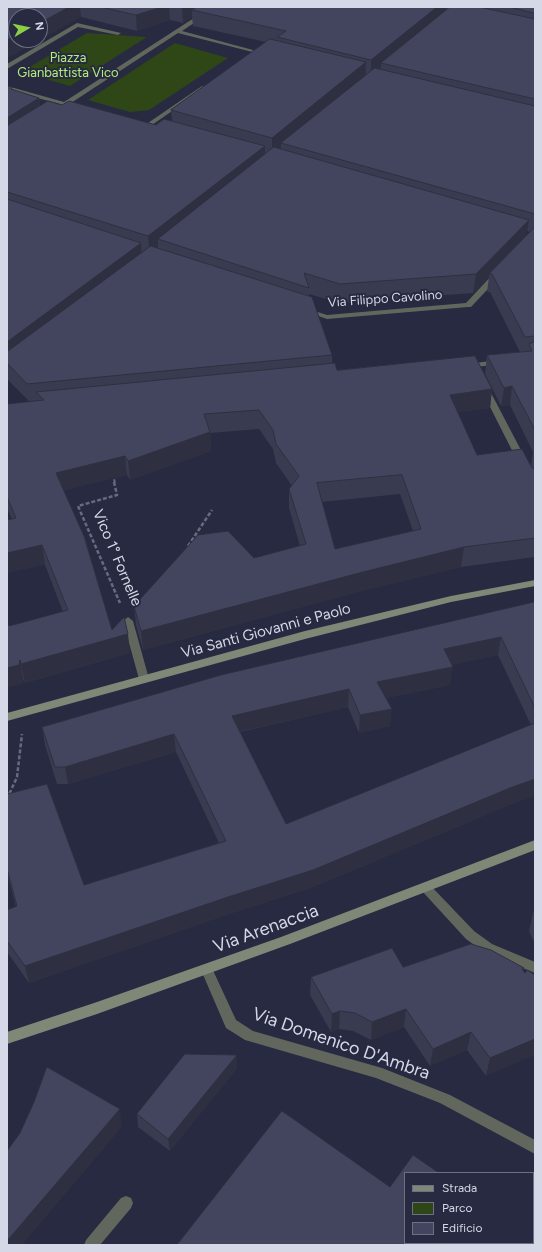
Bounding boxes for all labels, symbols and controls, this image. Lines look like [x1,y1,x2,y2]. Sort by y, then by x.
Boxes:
north arrow [8,8,48,48]
text: N [32,21,46,31]
park label: Piazza Gianbattista Vico [17,50,119,81]
street label: Via Filippo Cavolino [327,287,443,311]
street label: Vico 1° Fornelle [89,507,145,609]
street label: Via Santi Giovanni e Paolo [179,600,353,662]
street label: Via Arenaccia [210,900,322,958]
street label: Via Domenico D'Ambra [249,1003,433,1085]
legend [404,1172,534,1244]
text: Strada [442,1181,477,1195]
text: Parco [442,1201,472,1215]
text: Edificio [442,1221,482,1235]

